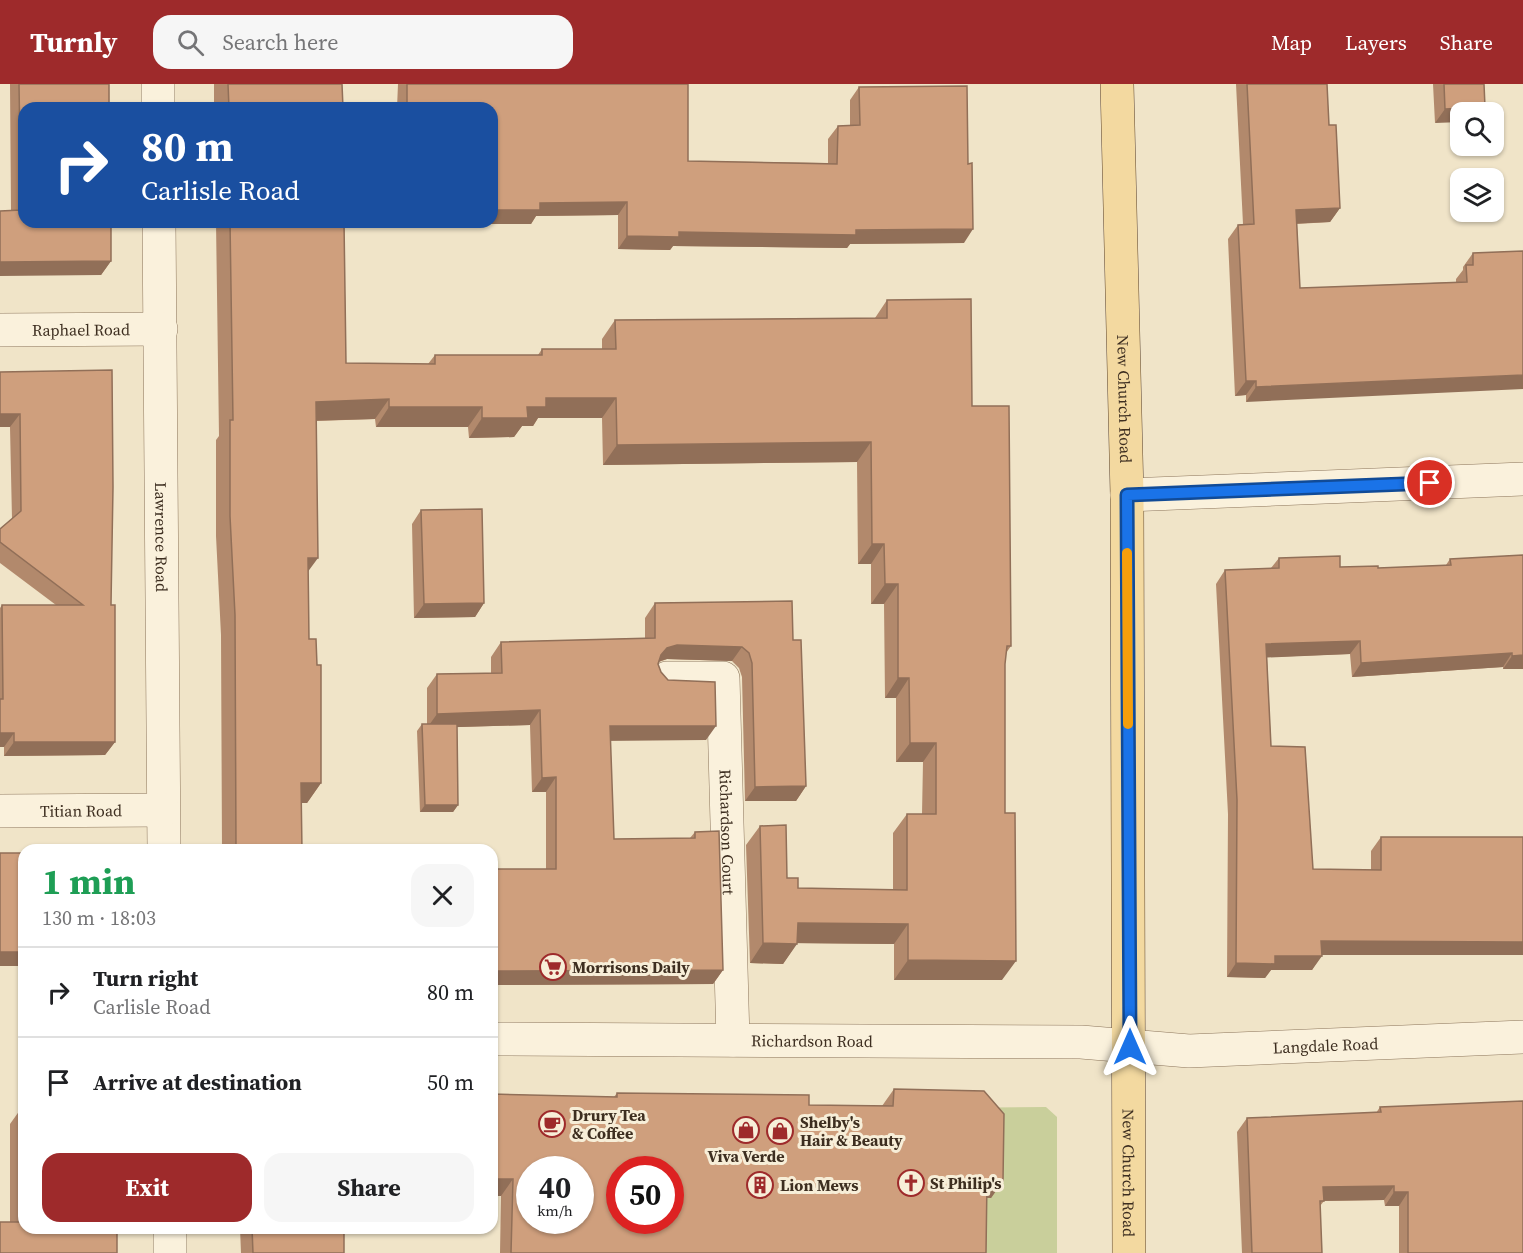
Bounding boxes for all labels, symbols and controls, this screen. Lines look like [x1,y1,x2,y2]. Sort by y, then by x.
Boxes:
search box [153,15,573,69]
text: Turnly [30,23,117,61]
icon: search [174,26,207,59]
text: Search here [222,27,338,57]
text: Map [1271,28,1312,57]
text: Layers [1345,28,1407,57]
text: Share [1440,28,1493,57]
map controls [1450,102,1504,222]
button: search [1450,102,1504,156]
text: 80 m [141,117,234,175]
icon: right [42,126,120,204]
button: layers [1450,168,1504,222]
text: Carlisle Road [141,172,300,209]
street label: Raphael Road [32,318,130,341]
street label: New Church Road [1112,334,1137,463]
pin [1404,457,1455,508]
icon: arrive [1413,466,1446,499]
street label: Lawrence Road [150,482,173,592]
street label: Richardson Court [715,769,740,896]
street label: Titian Road [40,799,122,822]
text: 1 min [42,857,135,906]
button: close [411,864,474,927]
text: 130 m · 18:03 [42,904,156,932]
supermarket icon: Morrisons Daily [538,952,568,982]
place label: Morrisons Daily [572,956,690,978]
text: Turn right [93,963,198,993]
icon: right [42,976,75,1009]
text: 80 m [427,977,474,1007]
text: Carlisle Road [93,993,210,1021]
position arrow [1098,1015,1162,1079]
street label: Richardson Road [751,1029,873,1052]
street label: Langdale Road [1272,1032,1379,1058]
icon: arrive [42,1066,75,1099]
text: Arrive at destination [93,1067,302,1097]
text: 50 m [427,1067,474,1097]
place label: Drury Tea & Coffee [572,1104,646,1144]
cafe icon: Drury Tea & Coffee [537,1109,567,1139]
street label: New Church Road [1118,1109,1140,1237]
place label: Shelby's Hair & Beauty [800,1111,903,1151]
shop icon: Viva Verde [731,1115,761,1145]
shop icon: Shelby's Hair & Beauty [765,1116,795,1146]
place label: Viva Verde [707,1145,785,1167]
button: Exit [42,1153,252,1222]
button: Share [264,1153,474,1222]
speed limit sign: 50 [606,1156,684,1234]
text: 40 [539,1167,571,1208]
church icon: St Philip's [896,1168,926,1198]
building icon: Lion Mews [745,1170,775,1200]
place label: St Philip's [930,1172,1002,1194]
place label: Lion Mews [780,1174,858,1196]
text: km/h [537,1200,573,1221]

